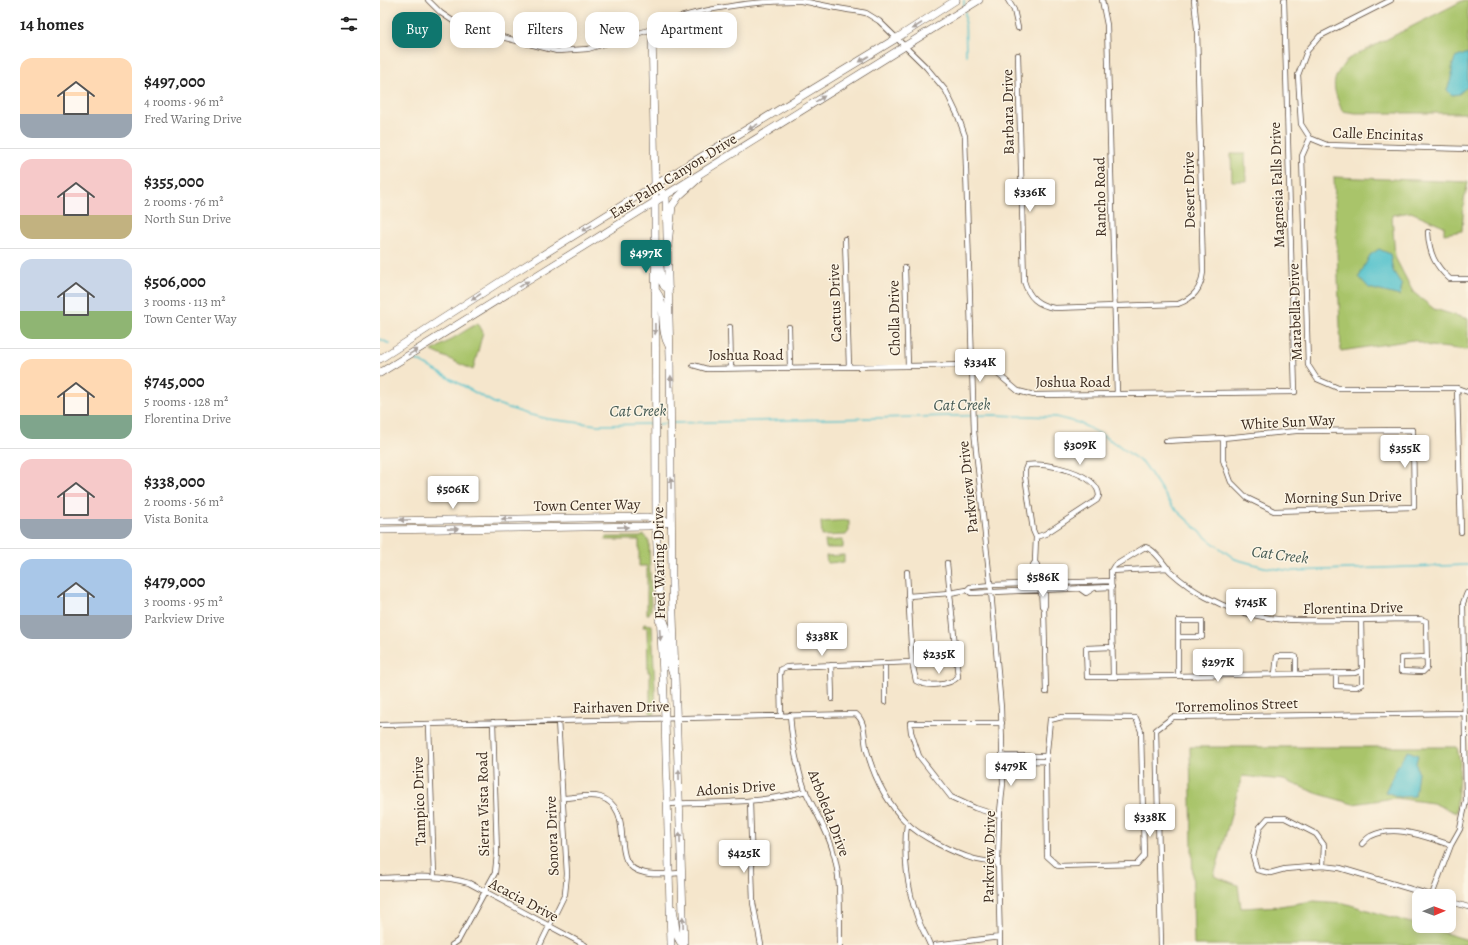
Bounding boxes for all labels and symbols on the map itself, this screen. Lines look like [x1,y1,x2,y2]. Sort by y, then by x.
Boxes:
one-way arrow [911,22,923,29]
one-way arrow [858,55,870,62]
street label: Barbara Drive [997,69,1019,155]
one-way arrow [815,95,825,103]
street label: Magnesia Falls Drive [1265,121,1289,248]
street label: Calle Encinitas [1332,122,1424,146]
one-way arrow [747,123,759,130]
street label: East Palm Canyon Drive [606,129,741,223]
street label: Desert Drive [1178,151,1200,229]
street label: Rancho Road [1089,156,1111,237]
pin: $336K [1002,179,1058,213]
one-way arrow [582,224,592,232]
pin: $497K [618,240,674,274]
street label: Cactus Drive [824,263,846,343]
street label: Marabella Drive [1283,263,1307,361]
one-way arrow [518,280,530,287]
street label: Cholla Drive [883,280,905,356]
one-way arrow [471,293,482,301]
one-way arrow [652,323,658,336]
street label: Joshua Road [708,345,785,365]
one-way arrow [407,349,419,356]
pin: $334K [952,349,1008,383]
street label: Joshua Road [1035,372,1112,392]
one-way arrow [667,375,674,387]
water label: Cat Creek [933,394,991,416]
water label: Cat Creek [609,400,667,422]
street label: White Sun Way [1239,410,1336,435]
pin: $309K [1052,432,1108,466]
pin: $355K [1377,435,1433,469]
street label: Parkview Drive [953,439,983,534]
pin: $506K [425,476,481,510]
one-way arrow [668,476,674,489]
street label: Morning Sun Drive [1284,486,1402,508]
street label: Town Center Way [533,494,641,516]
street label: Fred Waring Drive [648,506,670,620]
one-way arrow [500,516,513,522]
one-way arrow [398,517,411,523]
one-way arrow [617,524,630,530]
one-way arrow [447,526,460,532]
water label: Cat Creek [1250,541,1310,569]
pin: $586K [1015,564,1071,598]
pin: $745K [1223,589,1279,623]
street label: Florentina Drive [1303,597,1404,619]
pin: $338K [794,623,850,657]
one-way arrow [657,629,664,641]
pin: $235K [911,641,967,675]
pin: $297K [1190,649,1246,683]
street label: Torremolinos Street [1176,693,1298,717]
street label: Fairhaven Drive [572,696,670,718]
street label: Sierra Vista Road [472,750,494,857]
pin: $479K [983,753,1039,787]
street label: Tampico Drive [407,756,431,846]
street label: Arboleda Drive [803,766,855,859]
one-way arrow [675,769,682,781]
street label: Adonis Drive [695,775,776,801]
street label: Sonora Drive [541,795,563,876]
pin: $338K [1122,804,1178,838]
street label: Parkview Drive [978,810,1000,904]
one-way arrow [677,832,684,844]
pin: $425K [716,840,772,874]
street label: Acacia Drive [485,873,562,927]
north arrow [1412,889,1456,933]
one-way arrow [680,915,686,928]

